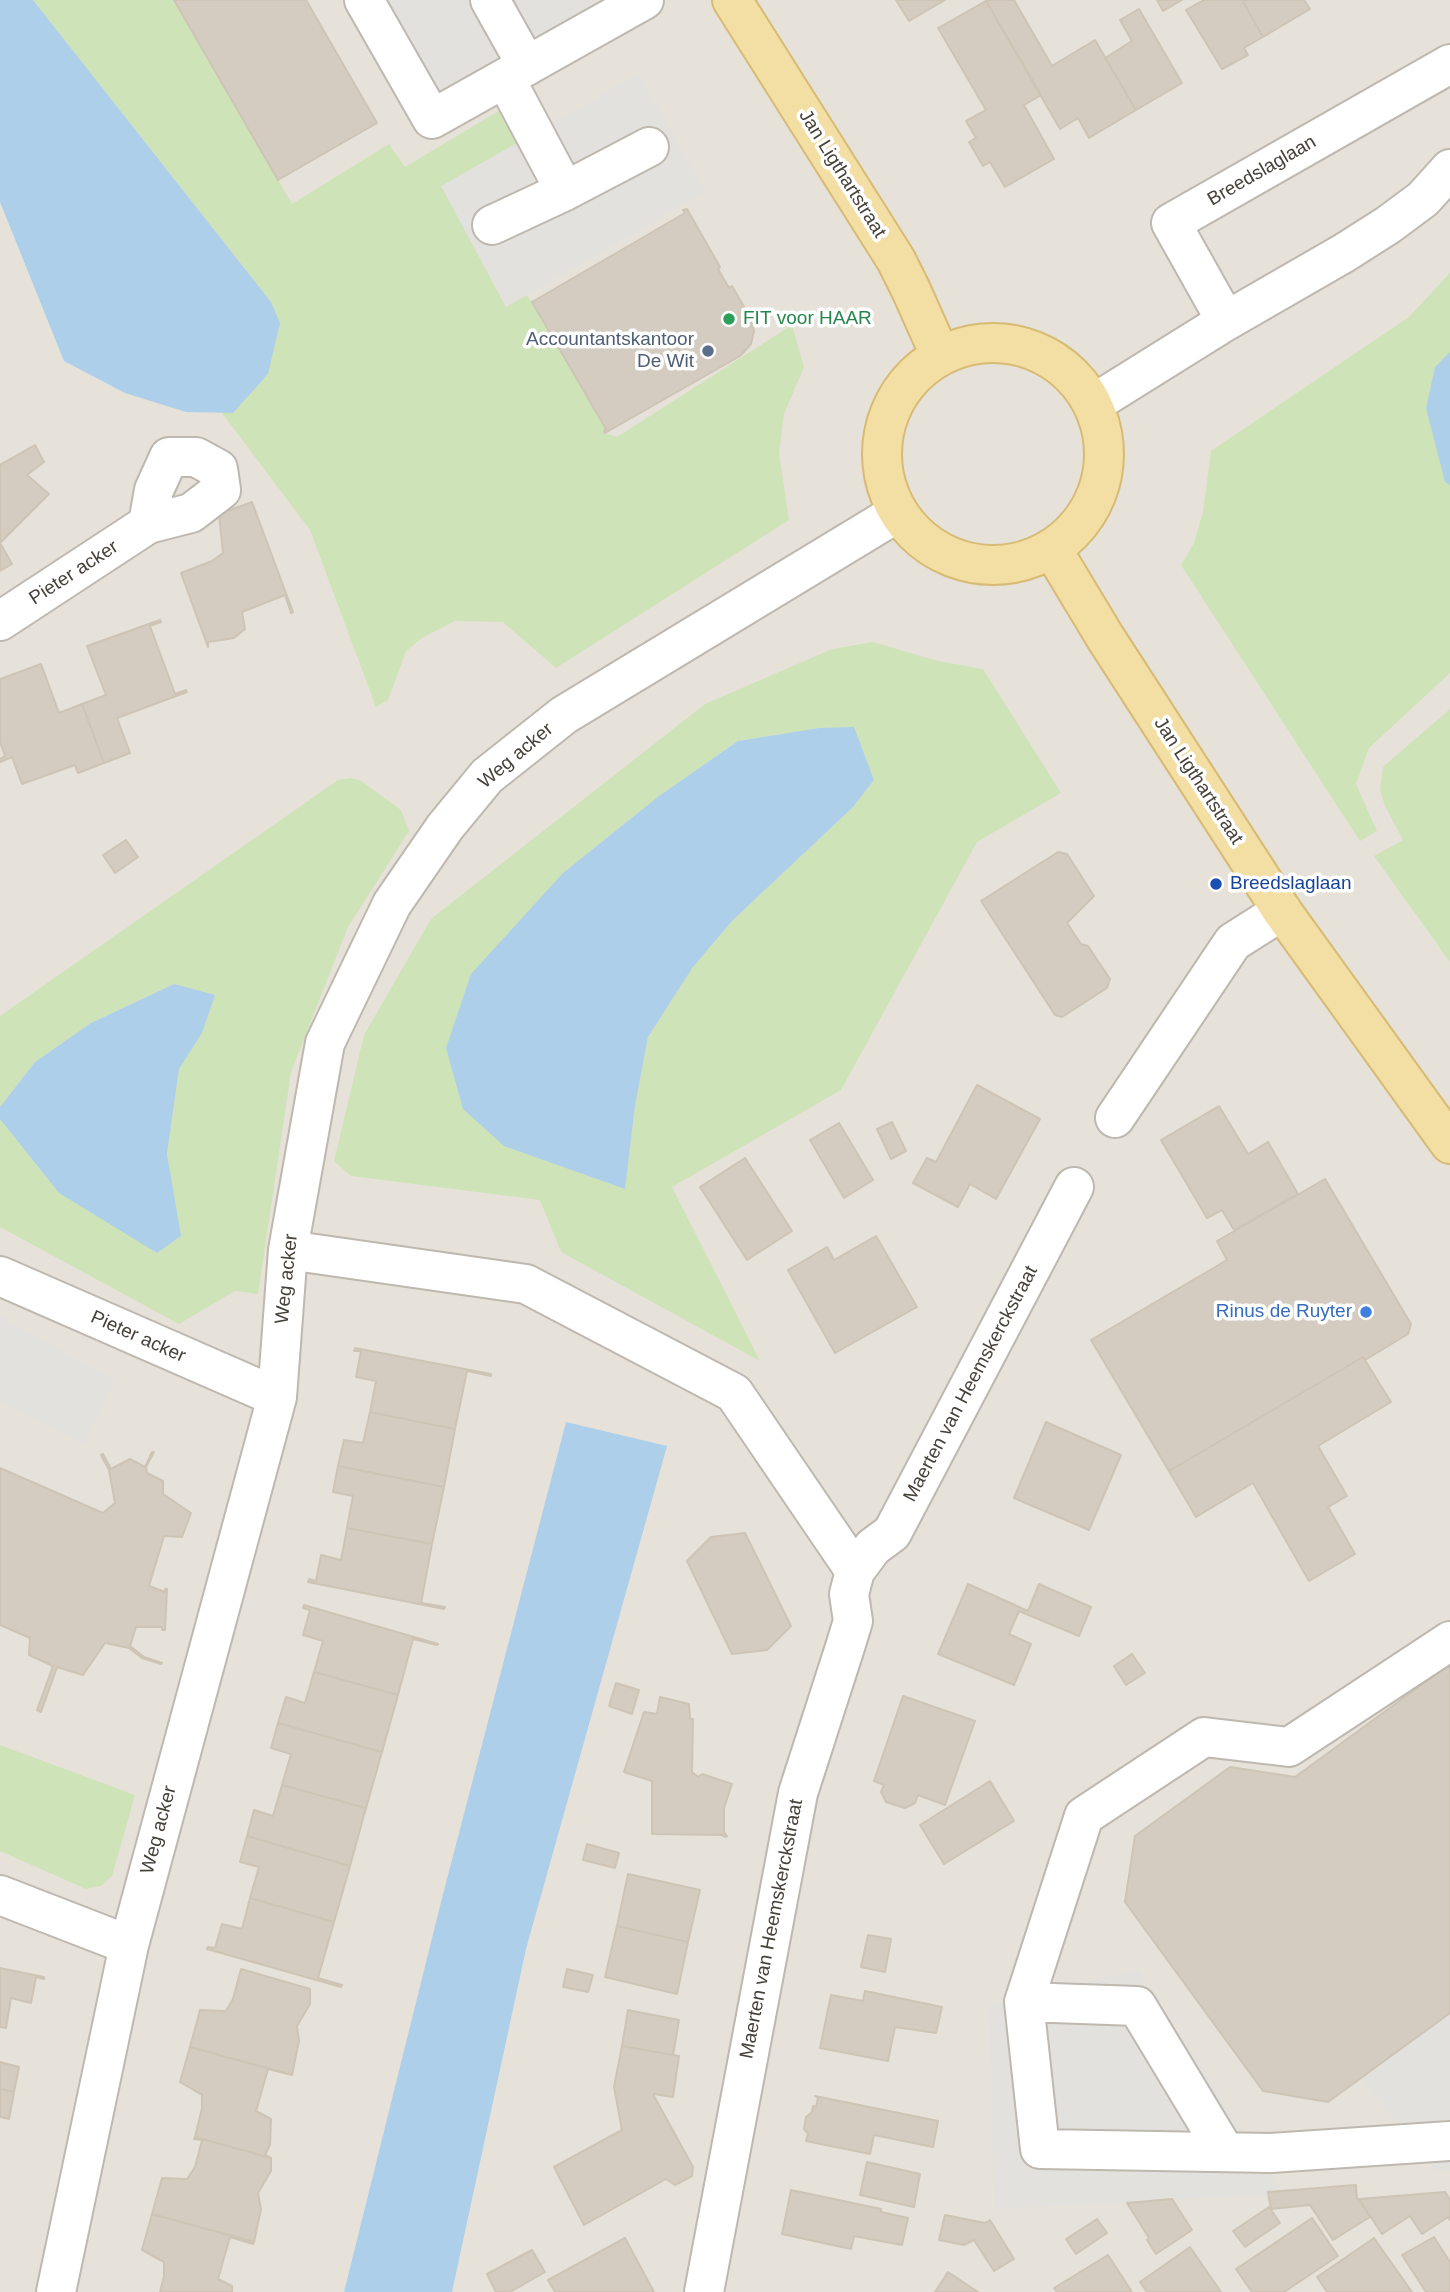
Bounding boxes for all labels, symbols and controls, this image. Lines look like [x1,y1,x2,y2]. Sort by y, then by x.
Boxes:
street label: Jan Ligthartstraat [793,106,891,242]
street label: Breedslaglaan [1204,131,1320,211]
place label: FIT voor HAAR [743,308,872,330]
marker: FIT voor HAAR [721,311,737,327]
place label: Accountantskantoor De Wit [526,329,694,373]
marker: Accountantskantoor De Wit [700,343,716,359]
street label: Pieter acker [25,536,123,610]
street label: Jan Ligthartstraat [1148,713,1248,849]
street label: Weg acker [474,718,558,794]
place label: Breedslaglaan [1230,873,1351,895]
marker: Breedslaglaan [1208,876,1224,892]
street label: Weg acker [271,1233,303,1325]
street label: Maerten van Heemskerckstraat [899,1262,1043,1506]
place label: Rinus de Ruyter [1216,1301,1352,1323]
marker: Rinus de Ruyter [1358,1304,1374,1320]
street label: Pieter acker [87,1306,189,1368]
street label: Weg acker [136,1783,182,1877]
street label: Maerten van Heemskerckstraat [736,1797,808,2061]

